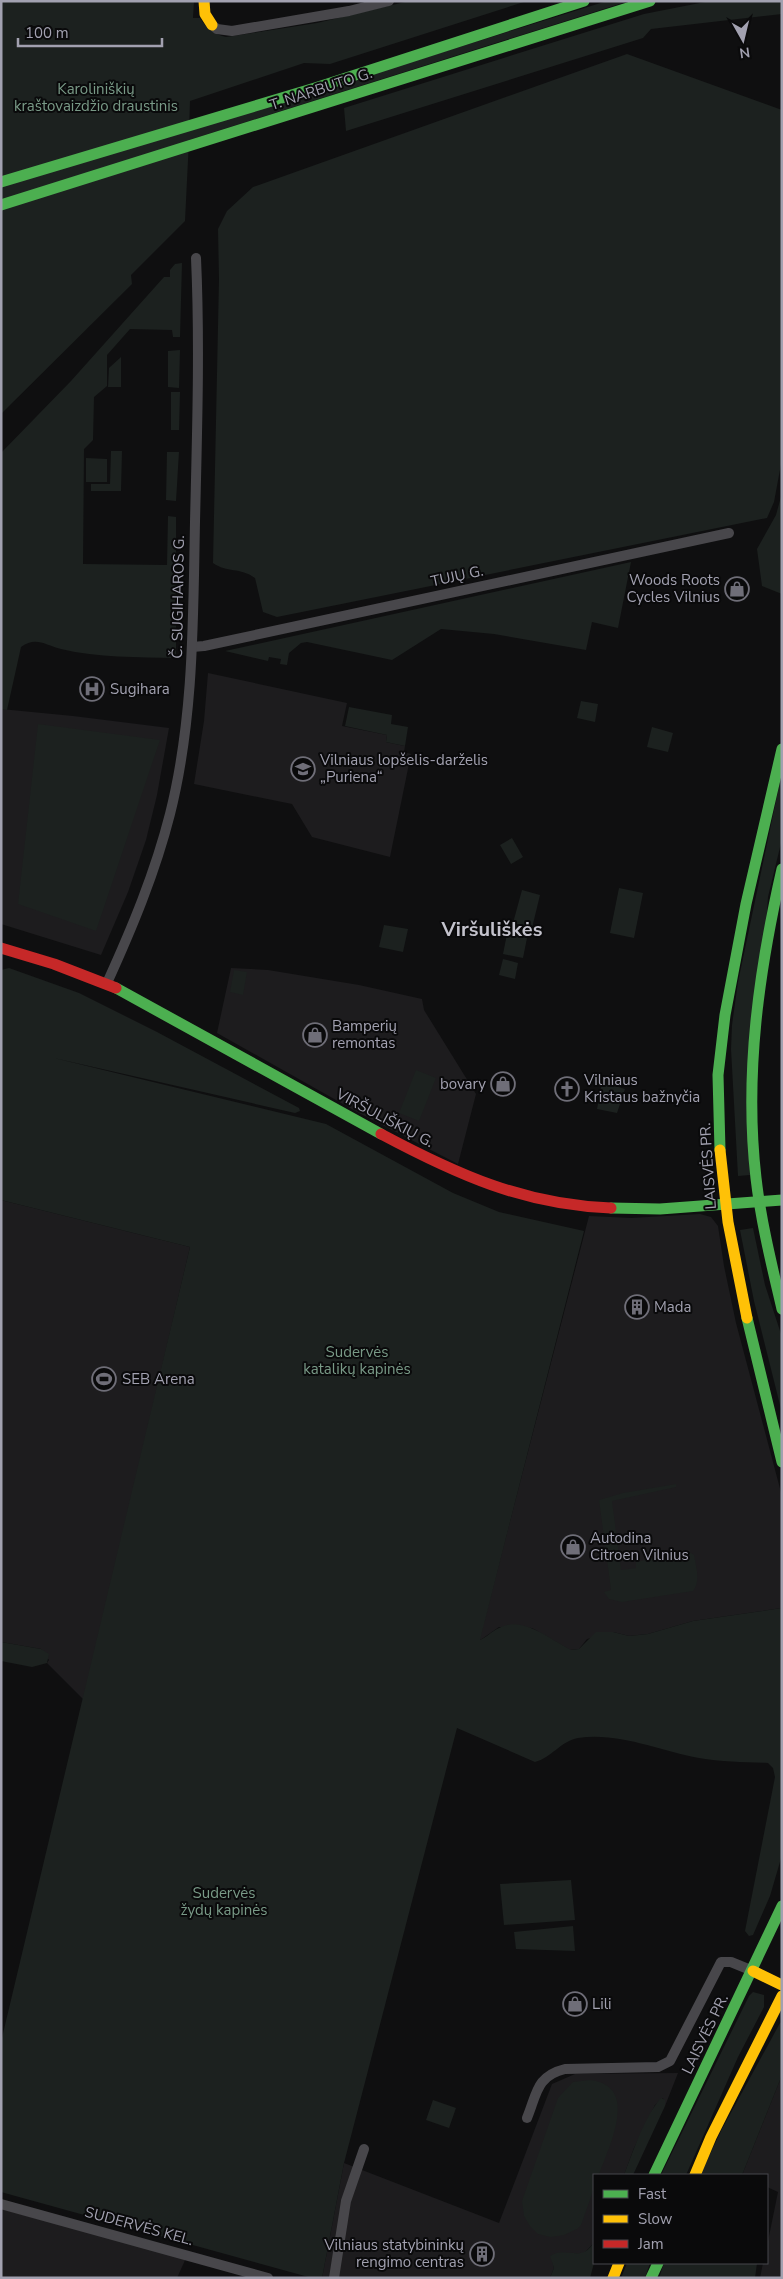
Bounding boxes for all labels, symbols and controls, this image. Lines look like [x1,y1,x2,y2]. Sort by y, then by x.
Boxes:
scale bar [18,15,161,47]
north arrow [718,15,768,65]
text: 100 m [25,23,69,43]
text: N [738,42,751,63]
street label: T. NARBUTO G. [267,63,375,115]
park label: Karoliniškių kraštovaizdžio draustinis [14,79,178,116]
street label: Č. SUGIHAROS G. [166,535,189,659]
street label: TUJŲ G. [429,561,485,591]
place label: Woods Roots Cycles Vilnius [626,570,720,607]
shop icon: Woods Roots Cycles Vilnius [724,576,750,602]
hospital icon: Sugihara [79,676,105,702]
place label: Sugihara [110,679,170,699]
place label: Vilniaus lopšelis-darželis „Puriena“ [319,750,488,787]
school or university icon: Vilniaus lopšelis-darželis „Puriena“ [290,756,316,782]
district label: Viršuliškės [441,916,543,943]
place label: Bamperių remontas [332,1016,397,1053]
shop icon: Bamperių remontas [302,1022,328,1048]
place label: Vilniaus Kristaus bažnyčia [583,1070,700,1107]
shop icon: bovary [490,1071,516,1097]
place label: bovary [440,1074,486,1094]
church icon: Vilniaus Kristaus bažnyčia [554,1076,580,1102]
street label: VIRŠULIŠKIŲ G. [332,1082,438,1152]
street label: LAISVĖS PR. [695,1122,721,1210]
building icon: Mada [624,1294,650,1320]
place label: Mada [654,1297,691,1317]
park label: Sudervės katalikų kapinės [303,1342,411,1379]
sports icon: SEB Arena [91,1366,117,1392]
place label: SEB Arena [122,1369,195,1389]
place label: Autodina Citroen Vilnius [590,1528,689,1565]
shop icon: Autodina Citroen Vilnius [560,1534,586,1560]
park label: Sudervės žydų kapinės [181,1883,267,1920]
shop icon: Lili [562,1991,588,2017]
street label: LAISVĖS PR. [677,1991,733,2077]
place label: Lili [592,1994,612,2014]
legend [593,2174,768,2264]
text: Fast [638,2184,667,2204]
street label: SUDERVĖS KEL. [82,2202,196,2250]
text: Slow [638,2209,673,2229]
text: Jam [637,2234,664,2254]
place label: Vilniaus statybininkų rengimo centras [323,2235,464,2272]
building icon: Vilniaus statybininkų rengimo centras [469,2241,495,2267]

